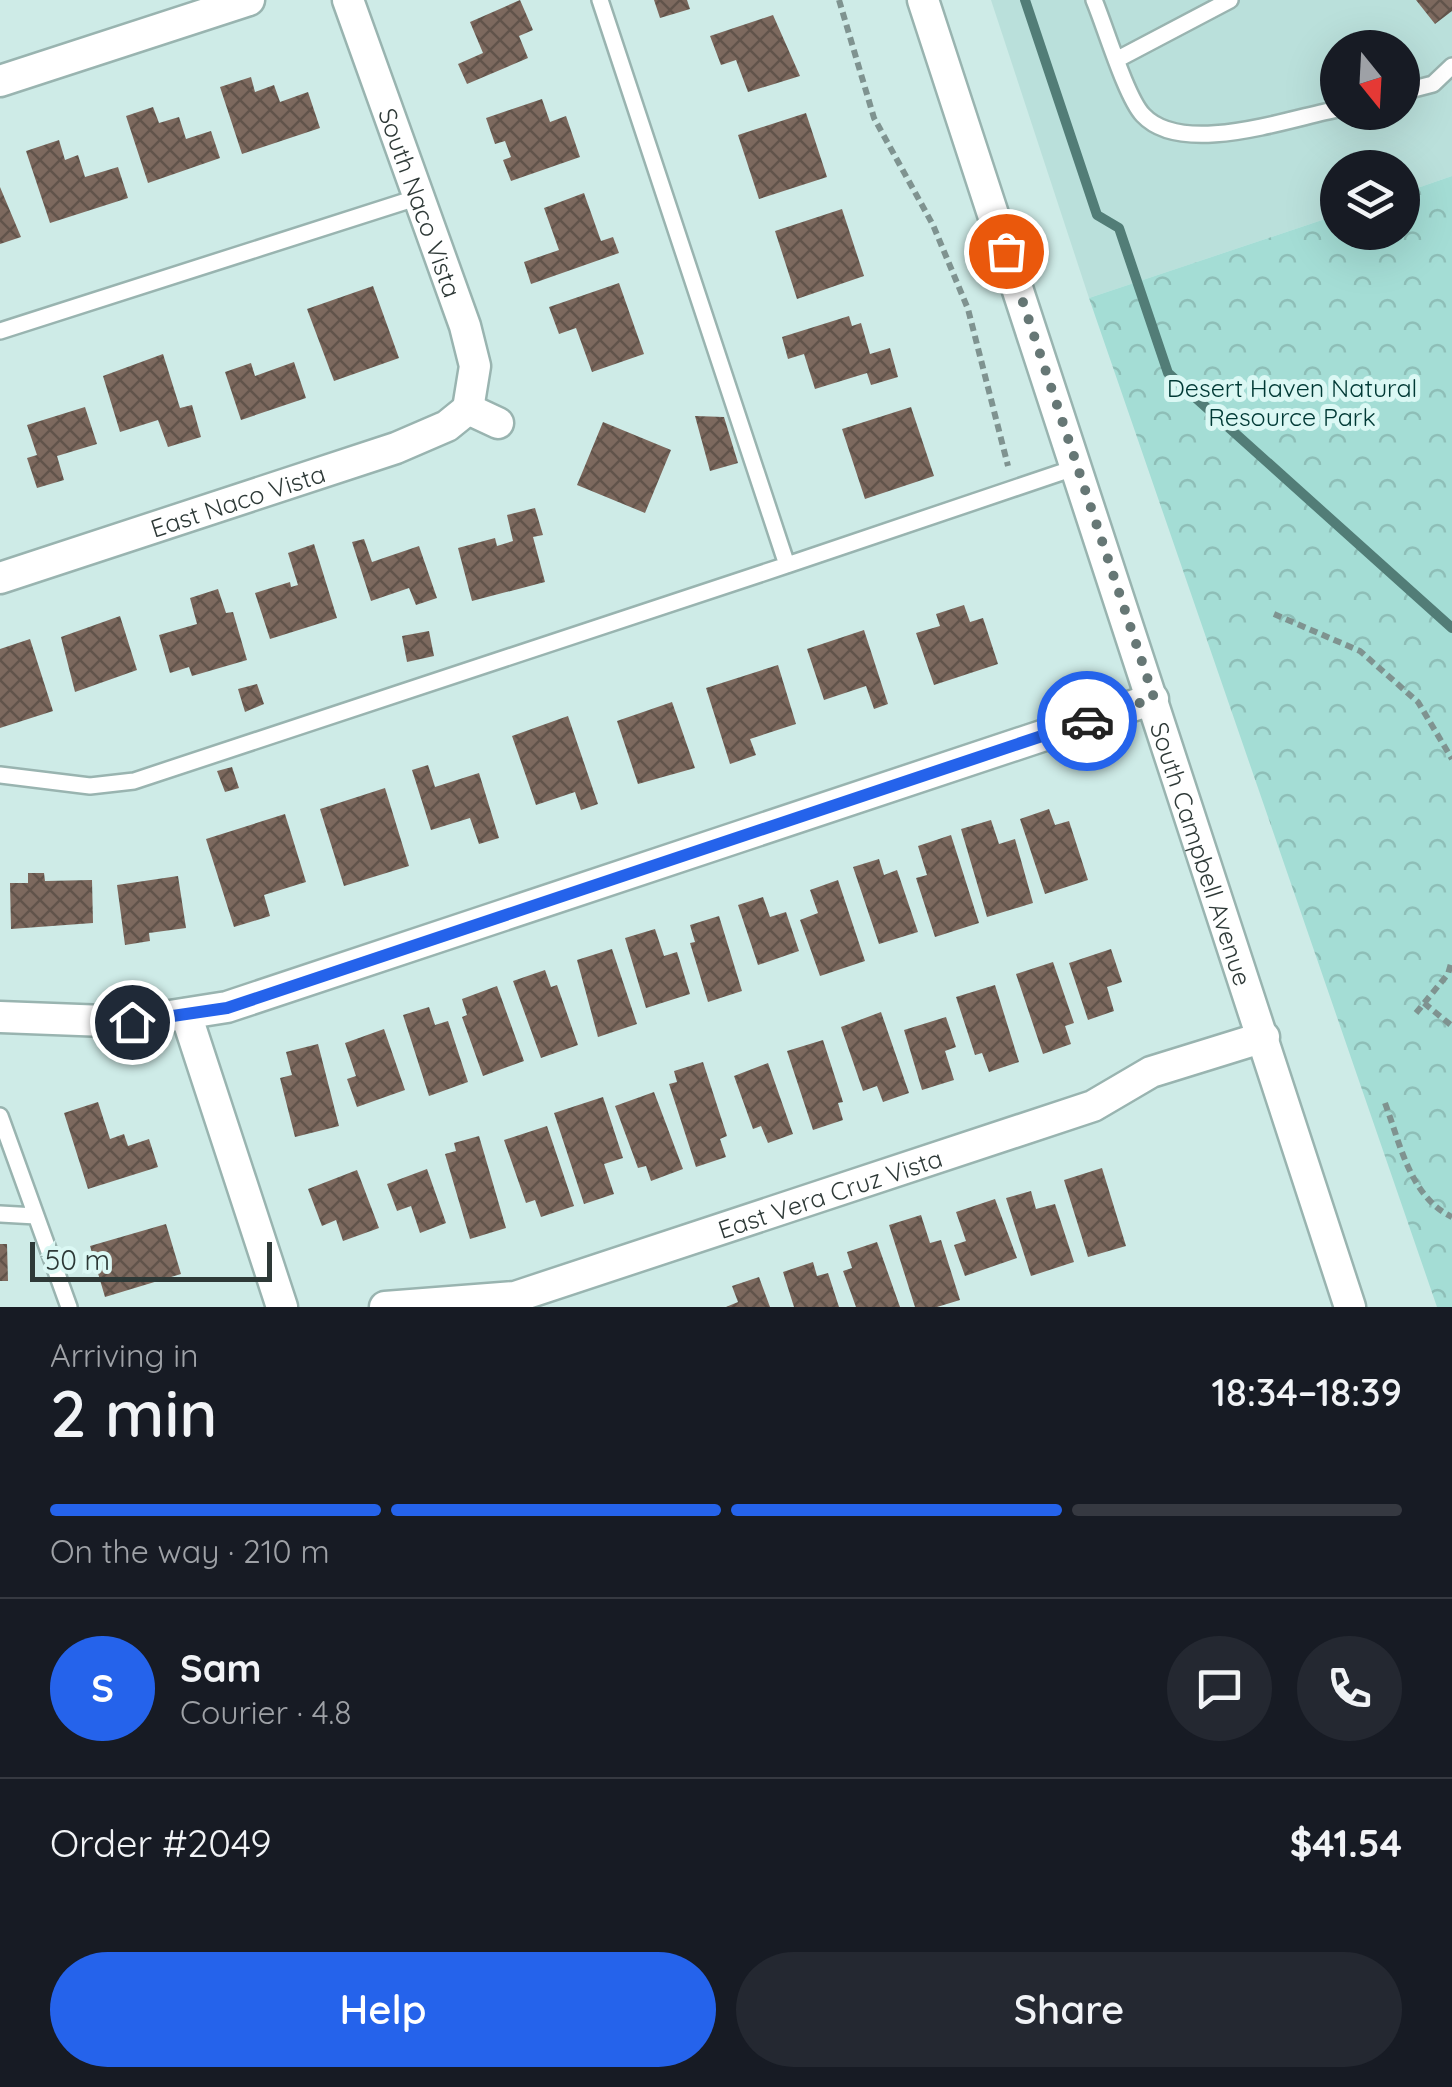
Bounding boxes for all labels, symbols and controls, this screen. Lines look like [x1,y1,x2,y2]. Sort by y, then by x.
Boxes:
north arrow [1320,30,1420,130]
map controls [1320,30,1420,250]
street label: South Naco Vista [373,104,469,301]
button: layers [1320,150,1420,250]
pin [964,209,1049,294]
icon: bag [979,224,1034,279]
park label: Desert Haven Natural Resource Park [1167,372,1417,432]
street label: East Naco Vista [146,457,329,543]
courier [1037,671,1137,771]
icon: car [1060,694,1115,749]
street label: South Campbell Avenue [1144,718,1259,989]
pin [90,980,175,1065]
icon: home [105,995,160,1050]
street label: East Vera Cruz Vista [714,1141,946,1244]
scale bar [30,1237,272,1282]
text: 50 m [45,1242,110,1277]
text: Arriving in [50,1335,199,1375]
text: 18:34–18:39 [1211,1368,1402,1416]
text: 2 min [50,1372,218,1453]
text: On the way · 210 m [50,1531,330,1571]
button: chat [1167,1636,1272,1741]
button: phone [1297,1636,1402,1741]
text: Sam [180,1644,262,1692]
text: S [91,1664,114,1712]
text: Courier · 4.8 [180,1692,352,1732]
text: Order #2049 [50,1819,271,1867]
text: $41.54 [1290,1819,1402,1867]
button: Help [50,1952,716,2067]
button: Share [736,1952,1402,2067]

